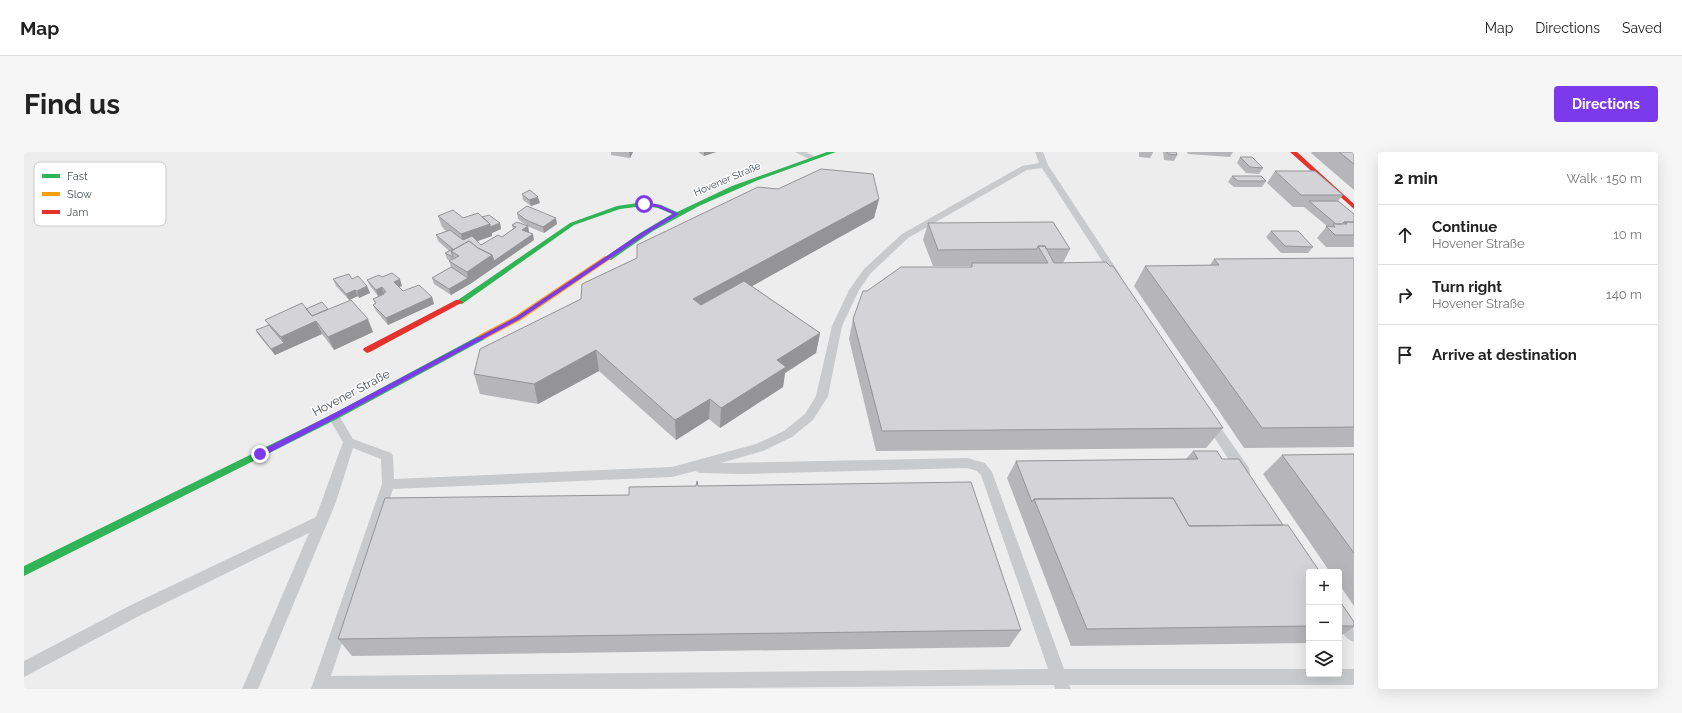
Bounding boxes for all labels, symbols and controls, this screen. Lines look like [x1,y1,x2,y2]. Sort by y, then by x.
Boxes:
text: Map [20,17,59,39]
text: Map [1485,20,1513,36]
text: Directions [1535,20,1600,36]
text: Saved [1622,20,1662,36]
button: Directions [1554,86,1658,122]
text: Find us [24,88,120,121]
street label: Hovener Straße [692,160,762,198]
legend [34,162,166,226]
text: 2 min [1394,168,1438,188]
text: Fast [67,170,88,183]
text: Walk · 150 m [1567,171,1642,186]
text: Slow [67,188,92,201]
route start [635,195,653,213]
text: Jam [67,206,88,219]
text: Continue [1432,218,1497,236]
icon: ahead [1394,224,1416,246]
text: 10 m [1613,227,1642,242]
text: Hovener Straße [1432,236,1525,251]
text: Turn right [1432,278,1502,296]
icon: right [1394,284,1416,306]
text: 140 m [1606,287,1642,302]
text: Hovener Straße [1432,296,1525,311]
icon: arrive [1394,344,1416,366]
text: Arrive at destination [1432,346,1577,364]
street label: Hovener Straße [310,367,392,419]
route end [251,445,269,463]
map controls [1306,569,1342,677]
button: + [1306,569,1342,605]
button: − [1306,605,1342,641]
button: layers [1306,641,1342,677]

